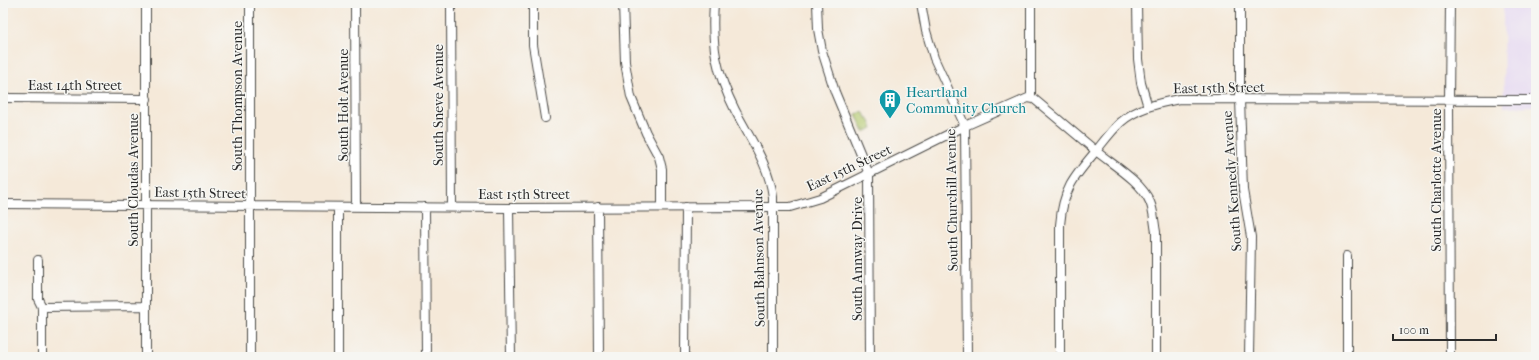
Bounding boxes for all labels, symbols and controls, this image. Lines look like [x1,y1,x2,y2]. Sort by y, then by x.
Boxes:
street label: South Thompson Avenue [229,21,246,171]
street label: South Sneve Avenue [430,44,447,166]
street label: South Holt Avenue [335,49,352,161]
street label: East 14th Street [28,77,122,94]
street label: East 15th Street [1173,79,1265,97]
place label: Heartland Community Church [906,84,1026,117]
building icon: Heartland Community Church [877,87,903,120]
street label: South Charlotte Avenue [1428,108,1445,252]
street label: South Kennedy Avenue [1219,110,1245,252]
street label: South Cloudas Avenue [125,113,142,247]
street label: South Churchill Avenue [942,128,962,272]
street label: East 15th Street [804,141,894,195]
street label: East 15th Street [154,184,246,202]
street label: East 15th Street [478,186,570,203]
street label: South Bahnson Avenue [749,189,769,327]
street label: South Annway Drive [849,197,866,321]
scale bar [1393,316,1496,342]
text: 100 m [1399,323,1429,337]

